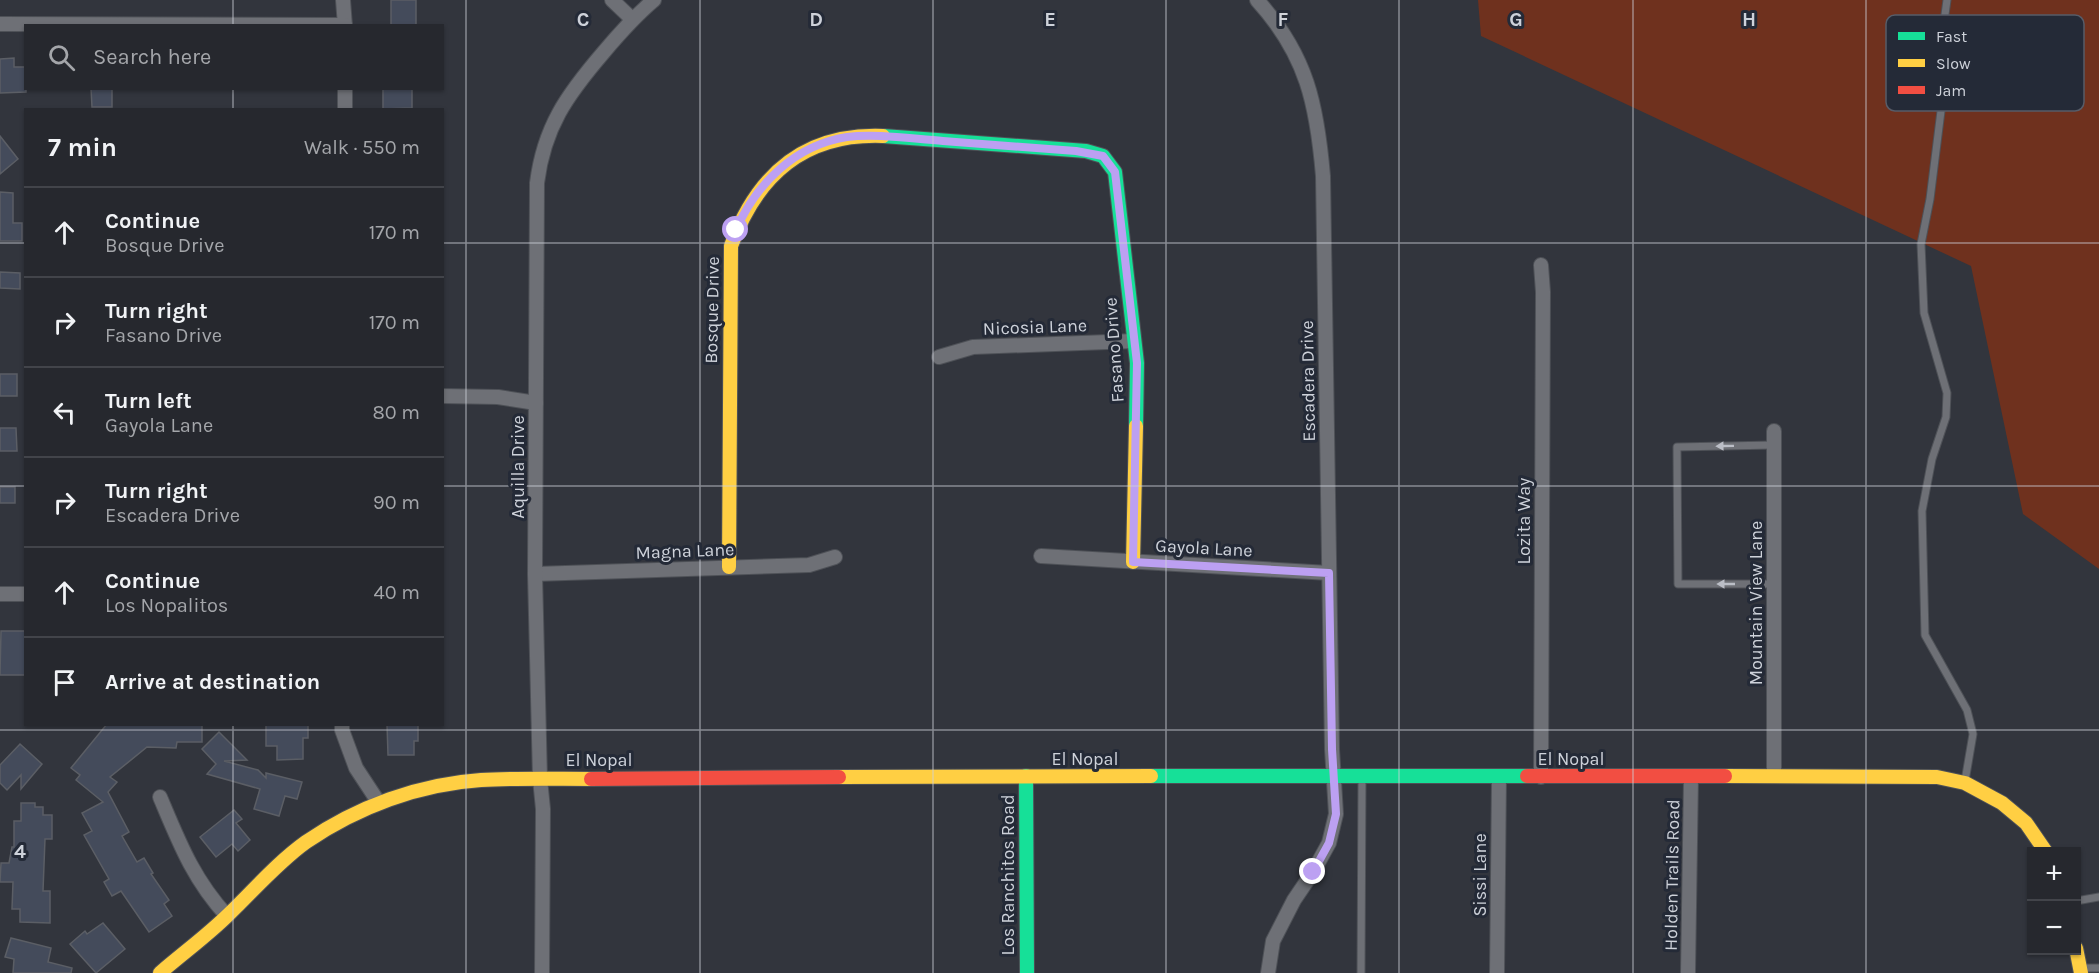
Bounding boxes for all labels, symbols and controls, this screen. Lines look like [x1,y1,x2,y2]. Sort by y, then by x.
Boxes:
text: C [577,8,589,31]
text: D [809,8,823,31]
text: E [1044,8,1056,31]
text: F [1278,8,1289,31]
text: G [1509,8,1523,31]
text: H [1742,8,1756,31]
legend [1886,15,2084,111]
search box [24,24,444,90]
text: Fast [1936,27,1967,46]
icon: search [45,41,78,74]
text: Search here [93,44,211,70]
text: Slow [1936,54,1971,73]
text: Jam [1936,81,1966,100]
text: 7 min [48,132,117,163]
text: Walk · 550 m [304,136,420,159]
text: Continue [105,208,200,234]
icon: ahead [48,216,81,249]
route start [722,216,748,242]
text: 170 m [369,221,420,244]
text: Bosque Drive [105,234,224,257]
street label: Bosque Drive [700,256,724,364]
street label: Fasano Drive [1099,297,1129,403]
text: Turn right [105,298,208,324]
icon: right [48,306,81,339]
text: 170 m [369,311,420,334]
street label: Nicosia Lane [983,314,1087,340]
street label: Escadera Drive [1296,320,1320,442]
text: Fasano Drive [105,324,222,347]
text: Turn left [105,388,192,414]
icon: left [48,396,81,429]
text: 80 m [372,401,420,424]
text: Gayola Lane [105,414,213,437]
street label: Aquilla Drive [507,415,529,519]
one-way arrow [1715,441,1734,451]
street label: Lozita Way [1513,477,1535,564]
text: Turn right [105,478,208,504]
icon: right [48,486,81,519]
text: 90 m [373,491,420,514]
text: Escadera Drive [105,504,240,527]
street label: Mountain View Lane [1745,521,1767,685]
street label: Gayola Lane [1155,534,1253,562]
street label: Magna Lane [635,538,735,564]
text: Continue [105,568,200,594]
icon: ahead [48,576,81,609]
one-way arrow [1716,579,1735,589]
text: 40 m [374,581,420,604]
text: Los Nopalitos [105,594,228,617]
icon: arrive [48,666,81,699]
text: Arrive at destination [105,669,320,695]
street label: El Nopal [1051,748,1119,770]
street label: El Nopal [1537,748,1605,770]
street label: El Nopal [565,749,633,771]
street label: Los Ranchitos Road [997,794,1019,956]
street label: Holden Trails Road [1660,799,1684,951]
street label: Sissi Lane [1469,833,1491,917]
text: 4 [14,840,26,863]
map controls [2027,847,2081,955]
button: + [2027,847,2081,901]
route end [1299,858,1325,884]
button: − [2027,901,2081,955]

